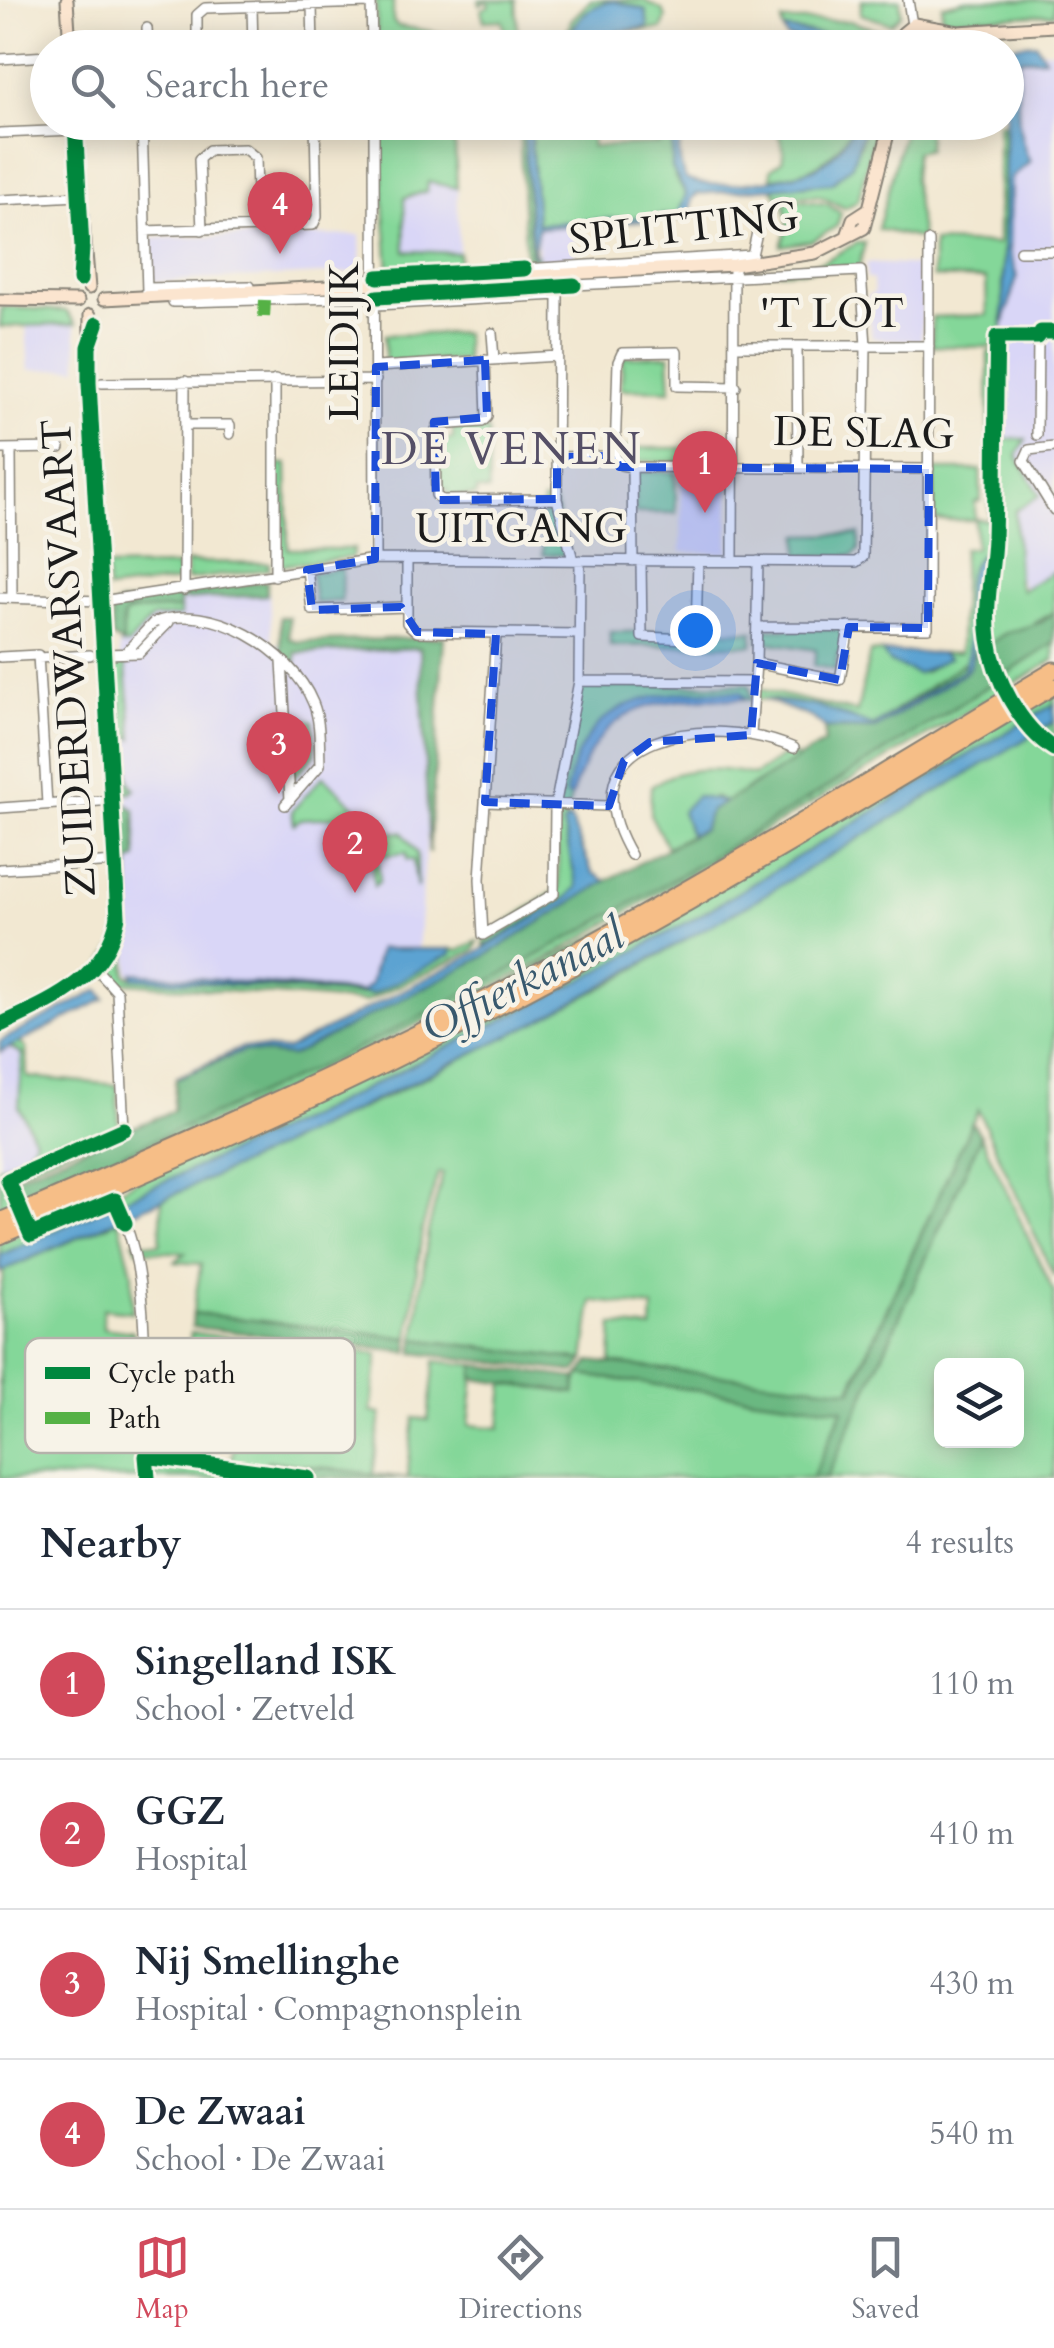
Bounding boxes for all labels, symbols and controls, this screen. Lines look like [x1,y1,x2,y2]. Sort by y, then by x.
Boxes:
search box [30,30,1024,140]
icon: search [65,58,120,113]
text: Search here [145,59,329,111]
pin: 4 [248,172,312,254]
street label: SPLITTING [566,188,802,268]
street label: LEIDIJK [316,260,373,421]
street label: 'T LOT [760,285,904,342]
street label: DE SLAG [773,403,955,463]
street label: ZUIDERDWARSVAART [28,417,110,899]
district label: DE VENEN [381,419,643,480]
pin: 1 [672,430,738,513]
street label: UITGANG [415,500,627,557]
your location [670,605,721,656]
pin: 3 [246,712,312,794]
pin: 2 [322,810,388,893]
water label: Offierkanaal [411,903,636,1058]
legend [25,1338,355,1453]
text: Cycle path [108,1355,236,1393]
map controls [934,1358,1024,1448]
button: layers [934,1358,1024,1448]
text: Path [108,1400,161,1438]
text: Nearby [40,1515,182,1572]
text: 4 results [906,1521,1014,1565]
text: Singelland ISK [135,1636,396,1688]
text: 1 [64,1662,81,1706]
text: 110 m [929,1662,1014,1706]
text: School · Zetveld [135,1688,355,1732]
text: GGZ [135,1786,225,1838]
text: 2 [64,1812,81,1856]
text: 410 m [929,1812,1014,1856]
text: Hospital [135,1838,248,1882]
text: Nij Smellinghe [135,1936,400,1988]
text: 3 [64,1962,81,2006]
text: 430 m [929,1962,1014,2006]
text: Hospital · Compagnonsplein [135,1988,522,2032]
text: De Zwaai [135,2086,306,2138]
text: 4 [64,2112,81,2156]
text: 540 m [929,2112,1014,2156]
text: School · De Zwaai [135,2138,385,2182]
tab: Map [135,2230,190,2328]
tab: Directions [459,2230,582,2328]
tab: Saved [851,2230,919,2328]

